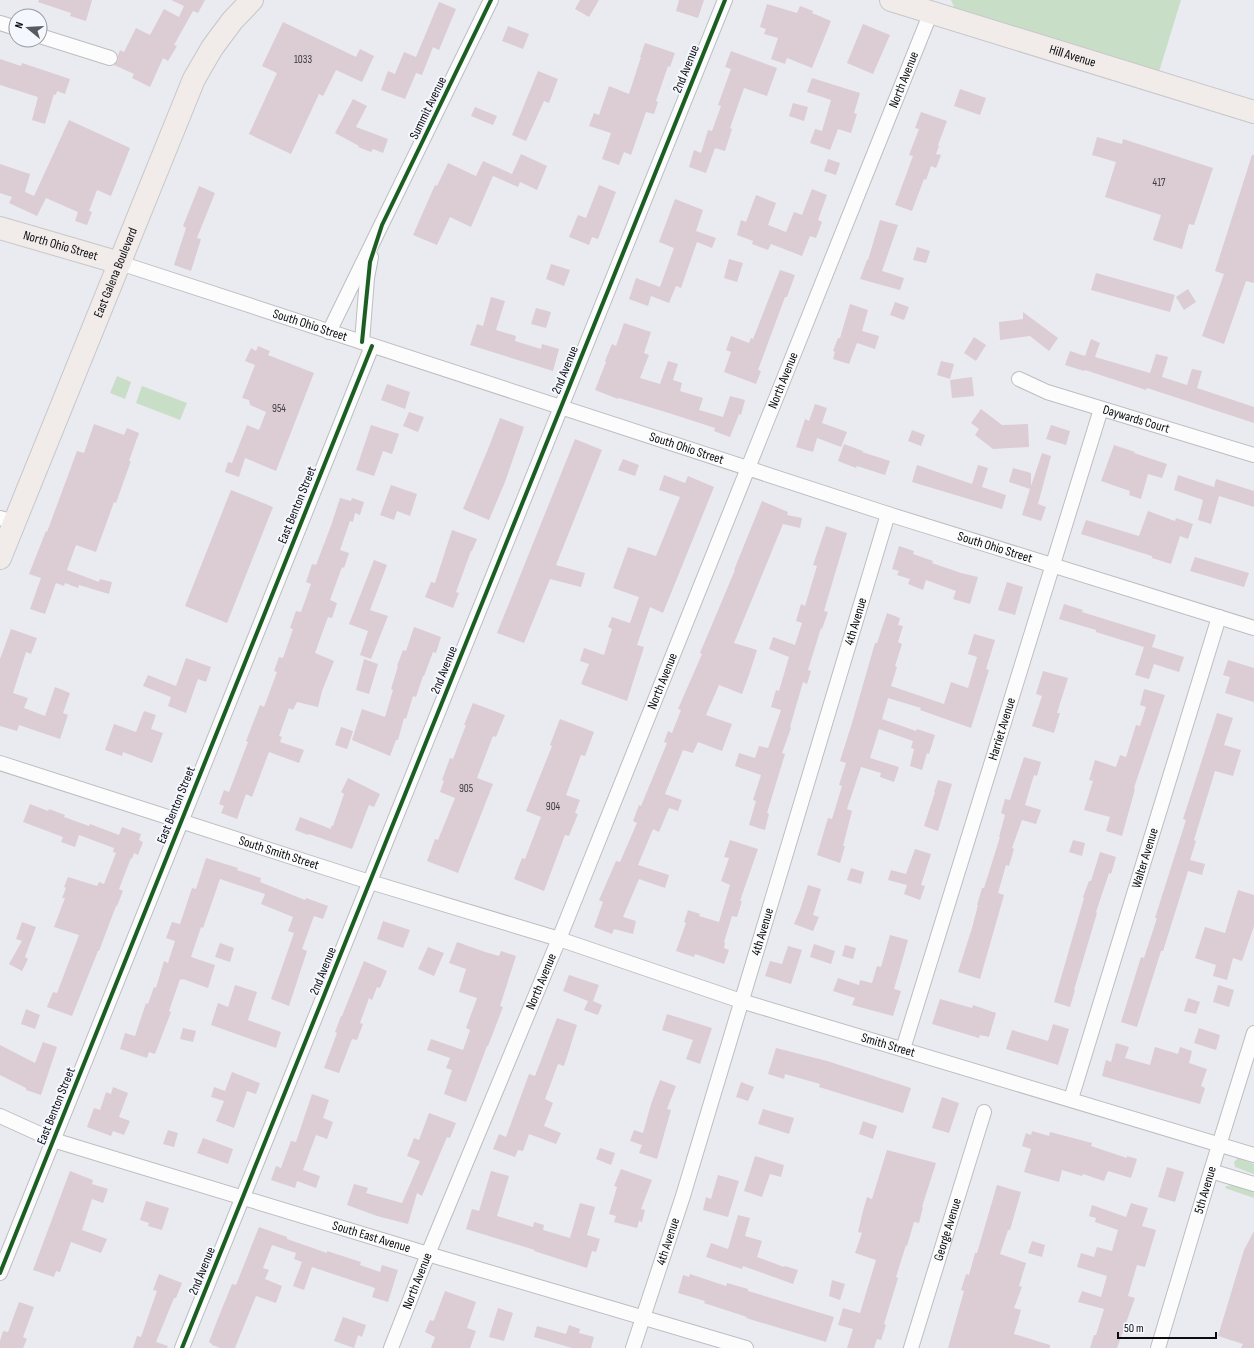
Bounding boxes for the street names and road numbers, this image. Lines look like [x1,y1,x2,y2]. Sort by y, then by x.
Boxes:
street label: Hill Avenue [1047,41,1098,71]
street label: 2nd Avenue [669,43,703,95]
street label: North Avenue [885,49,922,110]
street label: Summit Avenue [406,74,450,142]
street label: East Galena Boulevard [90,225,141,320]
street label: North Ohio Street [21,227,100,264]
street label: South Ohio Street [271,306,349,345]
street label: 2nd Avenue [548,344,582,396]
street label: North Avenue [765,350,802,411]
street label: Daywards Court [1101,401,1171,437]
street label: South Ohio Street [647,429,726,468]
street label: East Benton Street [274,464,320,546]
street label: South Ohio Street [956,528,1034,566]
street label: 4th Avenue [841,596,870,647]
street label: 2nd Avenue [427,644,461,696]
street label: North Avenue [644,651,681,712]
street label: Harriet Avenue [985,696,1019,762]
street label: East Benton Street [153,764,199,846]
street label: Walter Avenue [1128,826,1162,890]
street label: South Smith Street [237,832,321,873]
street label: 4th Avenue [748,906,777,957]
street label: 2nd Avenue [306,945,340,997]
street label: North Avenue [522,951,560,1012]
street label: Smith Street [859,1030,917,1061]
street label: East Benton Street [33,1065,79,1147]
street label: 5th Avenue [1191,1164,1220,1216]
street label: George Avenue [930,1196,965,1263]
street label: 4th Avenue [653,1216,683,1267]
street label: South East Avenue [330,1217,412,1256]
street label: 2nd Avenue [185,1245,219,1297]
street label: North Avenue [399,1250,436,1312]

